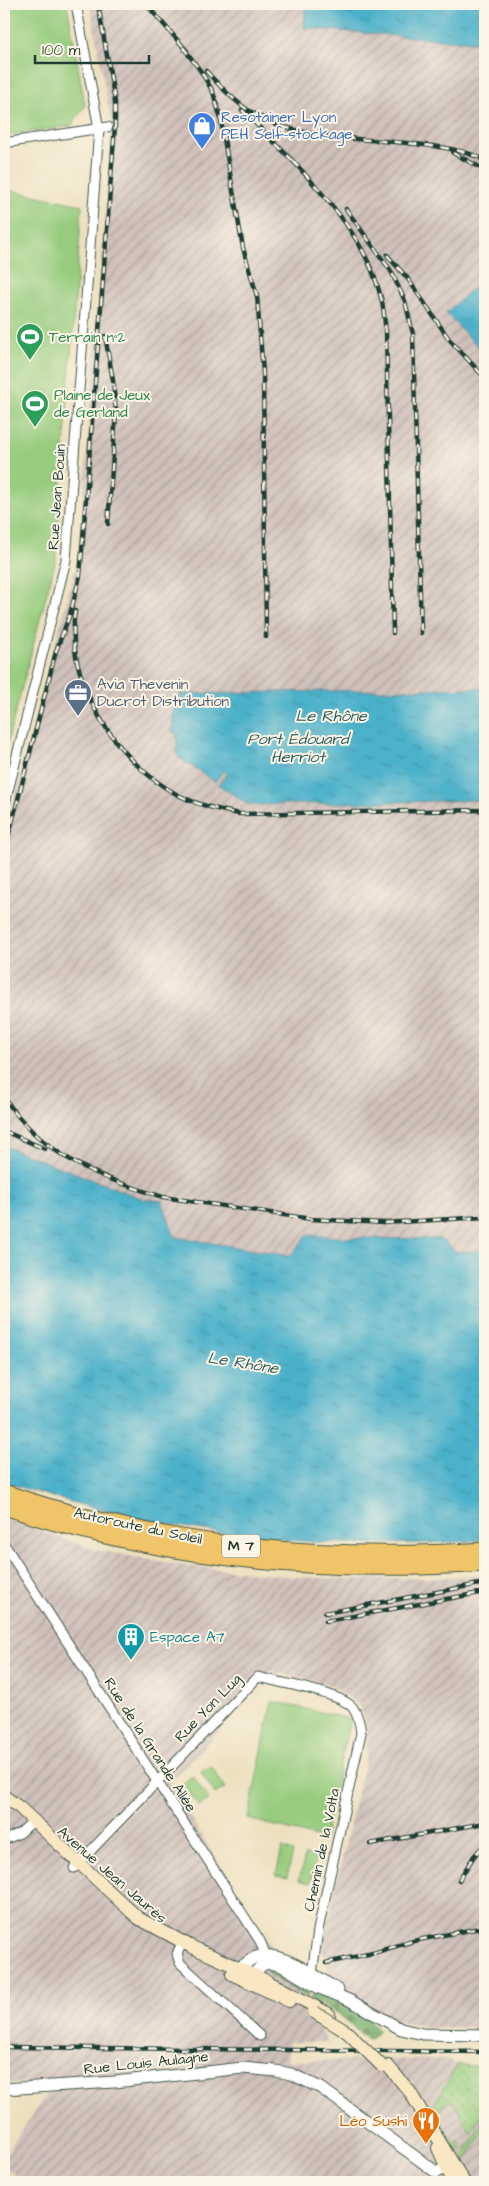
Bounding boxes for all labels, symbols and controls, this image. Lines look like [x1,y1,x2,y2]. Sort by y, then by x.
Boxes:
scale bar [35,32,149,64]
text: 100 m [42,40,81,61]
place label: Resotainer Lyon PEH Self-stockage [221,107,352,146]
shop icon: Resotainer Lyon PEH Self-stockage [187,111,217,150]
sports icon: Terrain n°2 [15,322,45,361]
place label: Terrain n°2 [49,327,126,348]
place label: Plaine de Jeux de Gerland [54,385,151,423]
sports icon: Plaine de Jeux de Gerland [20,389,50,428]
street label: Rue Jean Bouin [43,443,71,551]
place label: Avia Thevenin Ducrot Distribution [97,674,230,712]
office icon: Avia Thevenin Ducrot Distribution [63,678,93,717]
water label: Le Rhône [295,705,368,727]
water label: Port Édouard Herriot [248,728,351,768]
water label: Le Rhône [206,1347,281,1380]
street label: Autoroute du Soleil [72,1502,204,1550]
road number: M 7 [222,1534,260,1558]
building icon: Espace A7 [116,1622,146,1661]
place label: Espace A7 [150,1627,225,1648]
street label: Rue Yon Lug [170,1669,247,1748]
street label: Rue de la Grande Allée [99,1674,201,1816]
street label: Chemin de la Volta [299,1786,345,1913]
street label: Avenue Jean Jaurès [53,1821,172,1929]
street label: Rue Louis Aulagne [83,2046,209,2081]
restaurant icon: Léo Sushi [411,2106,441,2145]
place label: Léo Sushi [340,2111,408,2132]

